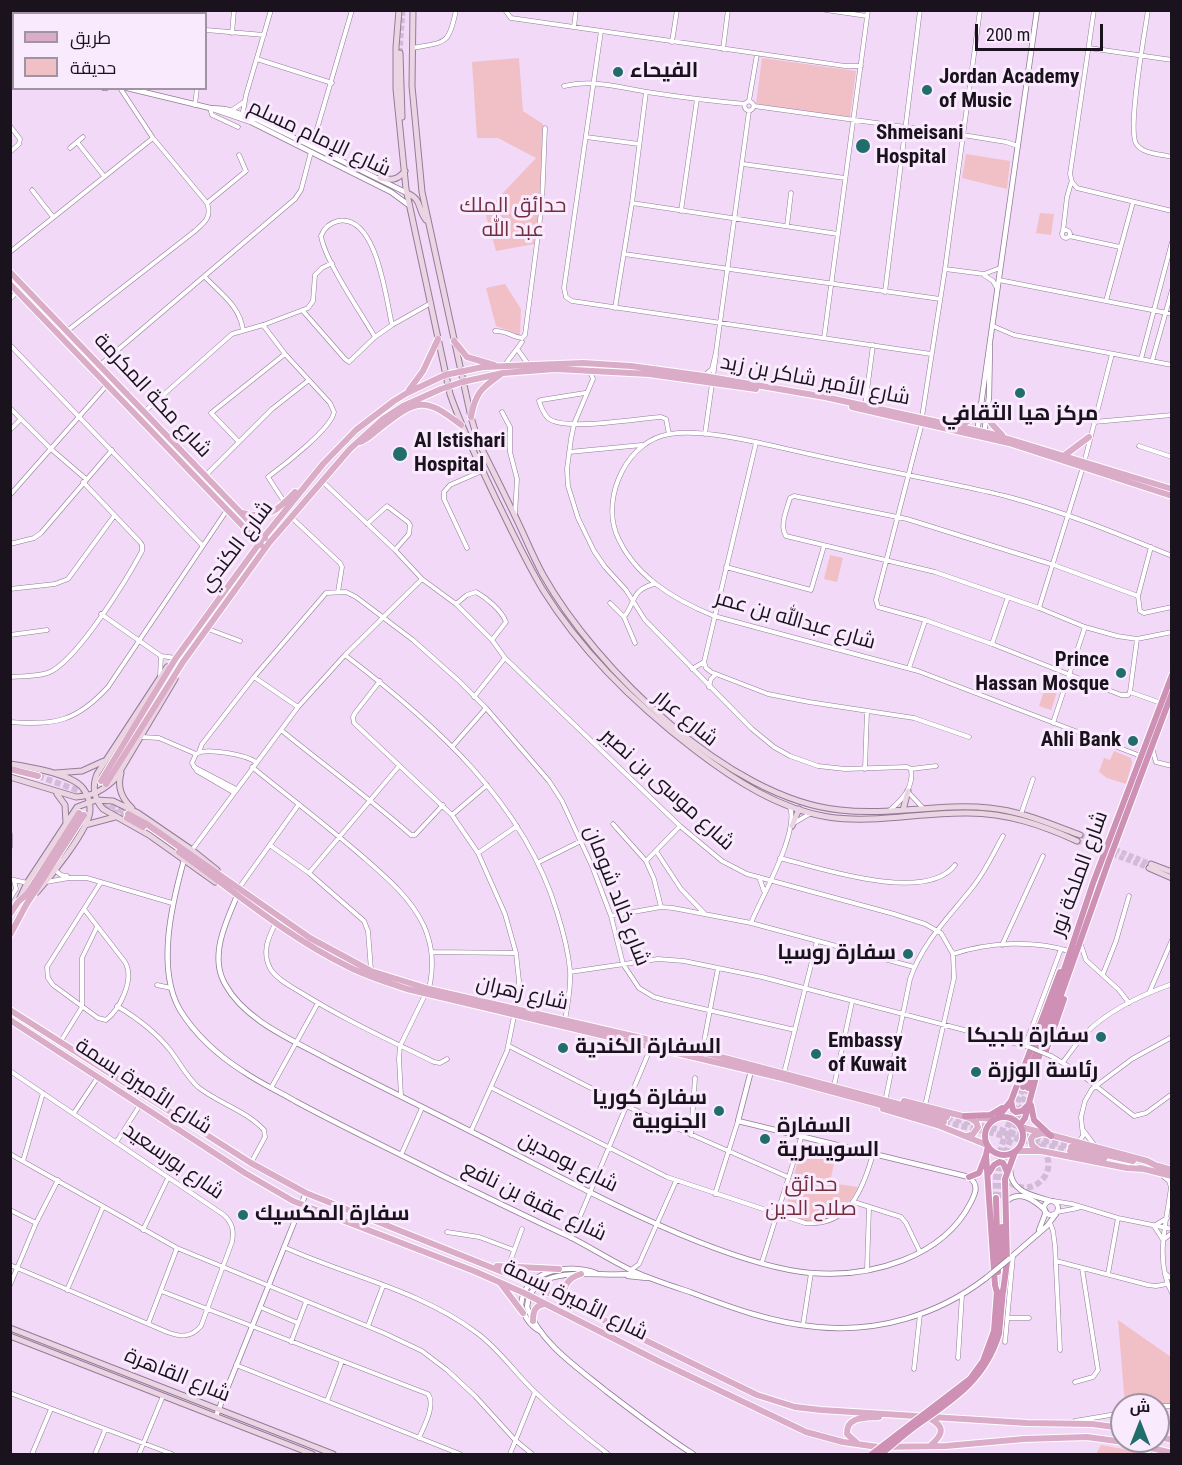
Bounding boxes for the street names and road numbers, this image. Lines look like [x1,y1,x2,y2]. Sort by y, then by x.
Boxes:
street label: شارع الإمام مسلم [244,95,394,183]
street label: شارع مكة المكرمة [88,328,216,464]
street label: شارع الأمير شاكر بن زيد [718,350,912,412]
street label: شارع الكندي [195,497,279,597]
street label: شارع عبدالله بن عمر [712,586,878,656]
street label: شارع عرار [648,685,722,753]
street label: شارع موسى بن نصير [595,723,739,857]
street label: شارع الملكة نور [1046,808,1114,940]
street label: شارع خالد شومان [578,822,654,970]
street label: شارع زهران [474,971,570,1017]
street label: شارع الأميرة بسمة [70,1033,216,1141]
street label: شارع بورسعيد [118,1118,228,1206]
street label: شارع بومدين [514,1127,622,1199]
street label: شارع عقبة بن نافع [458,1156,610,1248]
street label: شارع الأميرة بسمة [499,1255,651,1347]
street label: شارع القاهرة [120,1343,234,1409]

